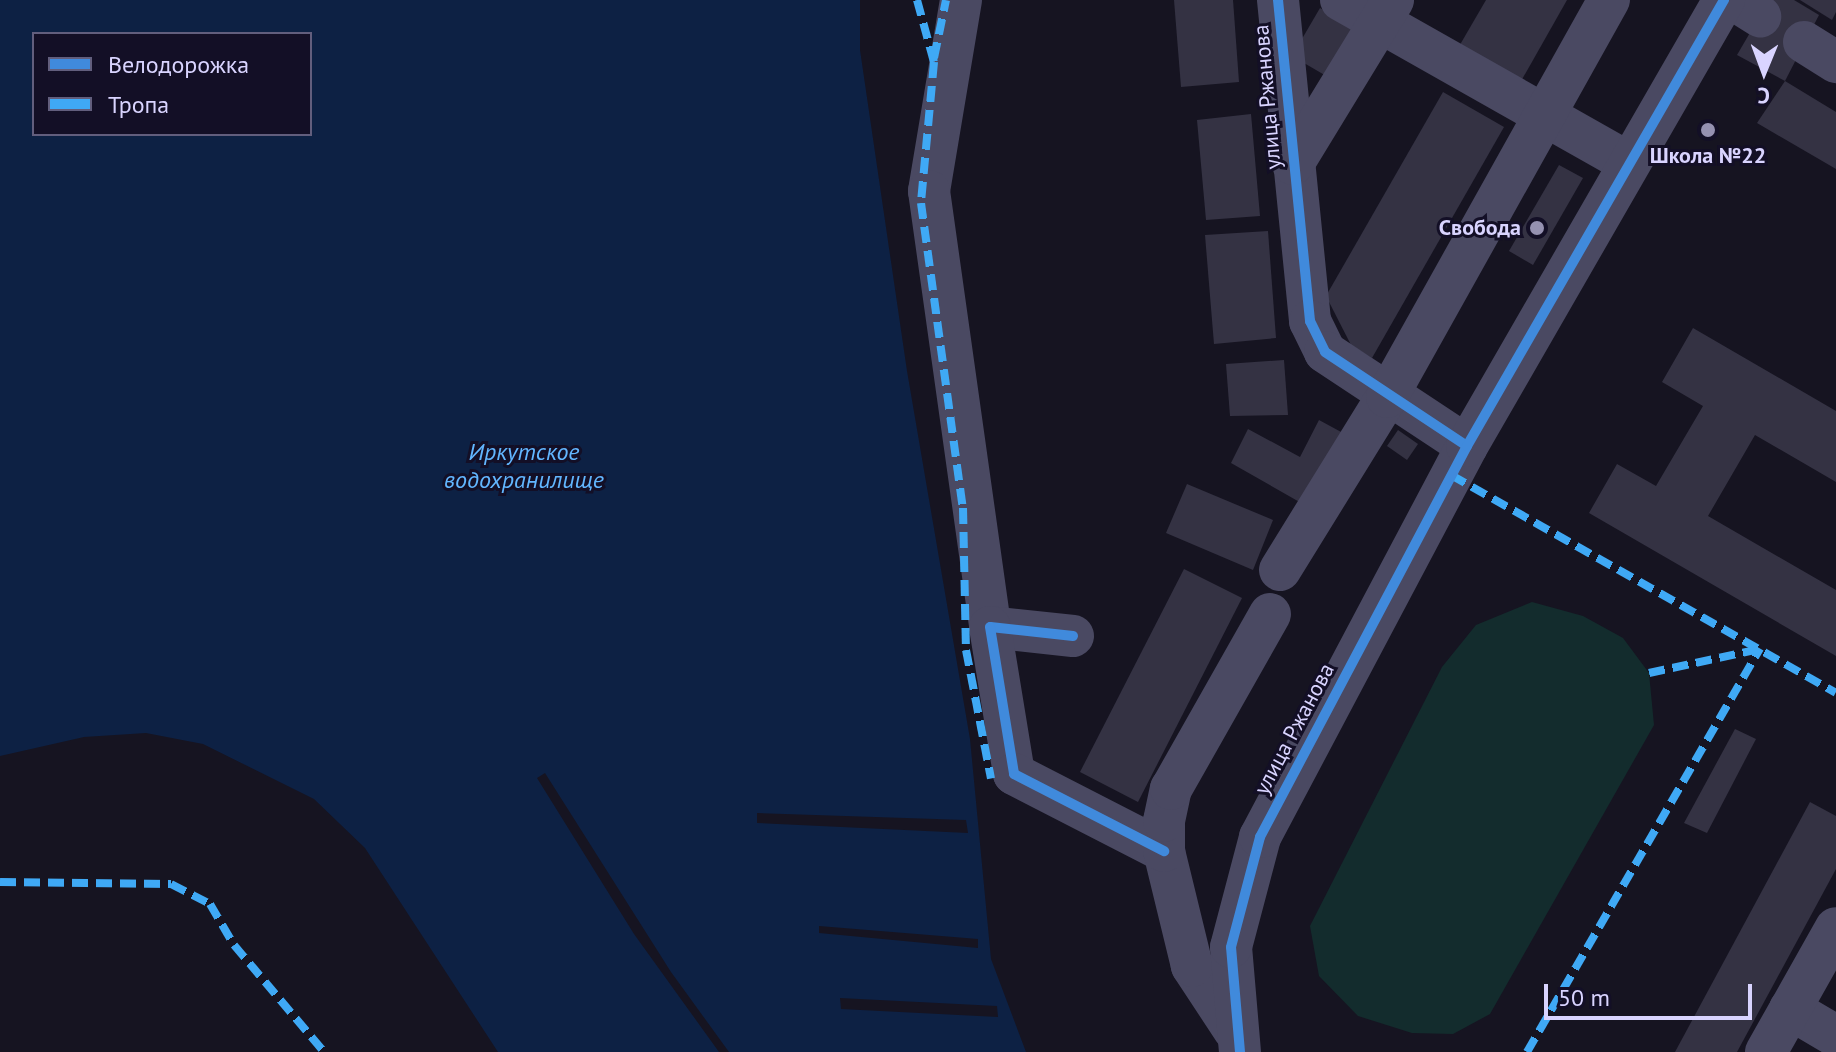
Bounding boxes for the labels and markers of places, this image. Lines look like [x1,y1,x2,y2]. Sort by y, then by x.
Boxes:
marker: Школа №22 [1699,121,1717,139]
place label: Школа №22 [1650,143,1766,169]
place label: Свобода [1439,215,1521,241]
marker: Свобода [1528,219,1546,237]

